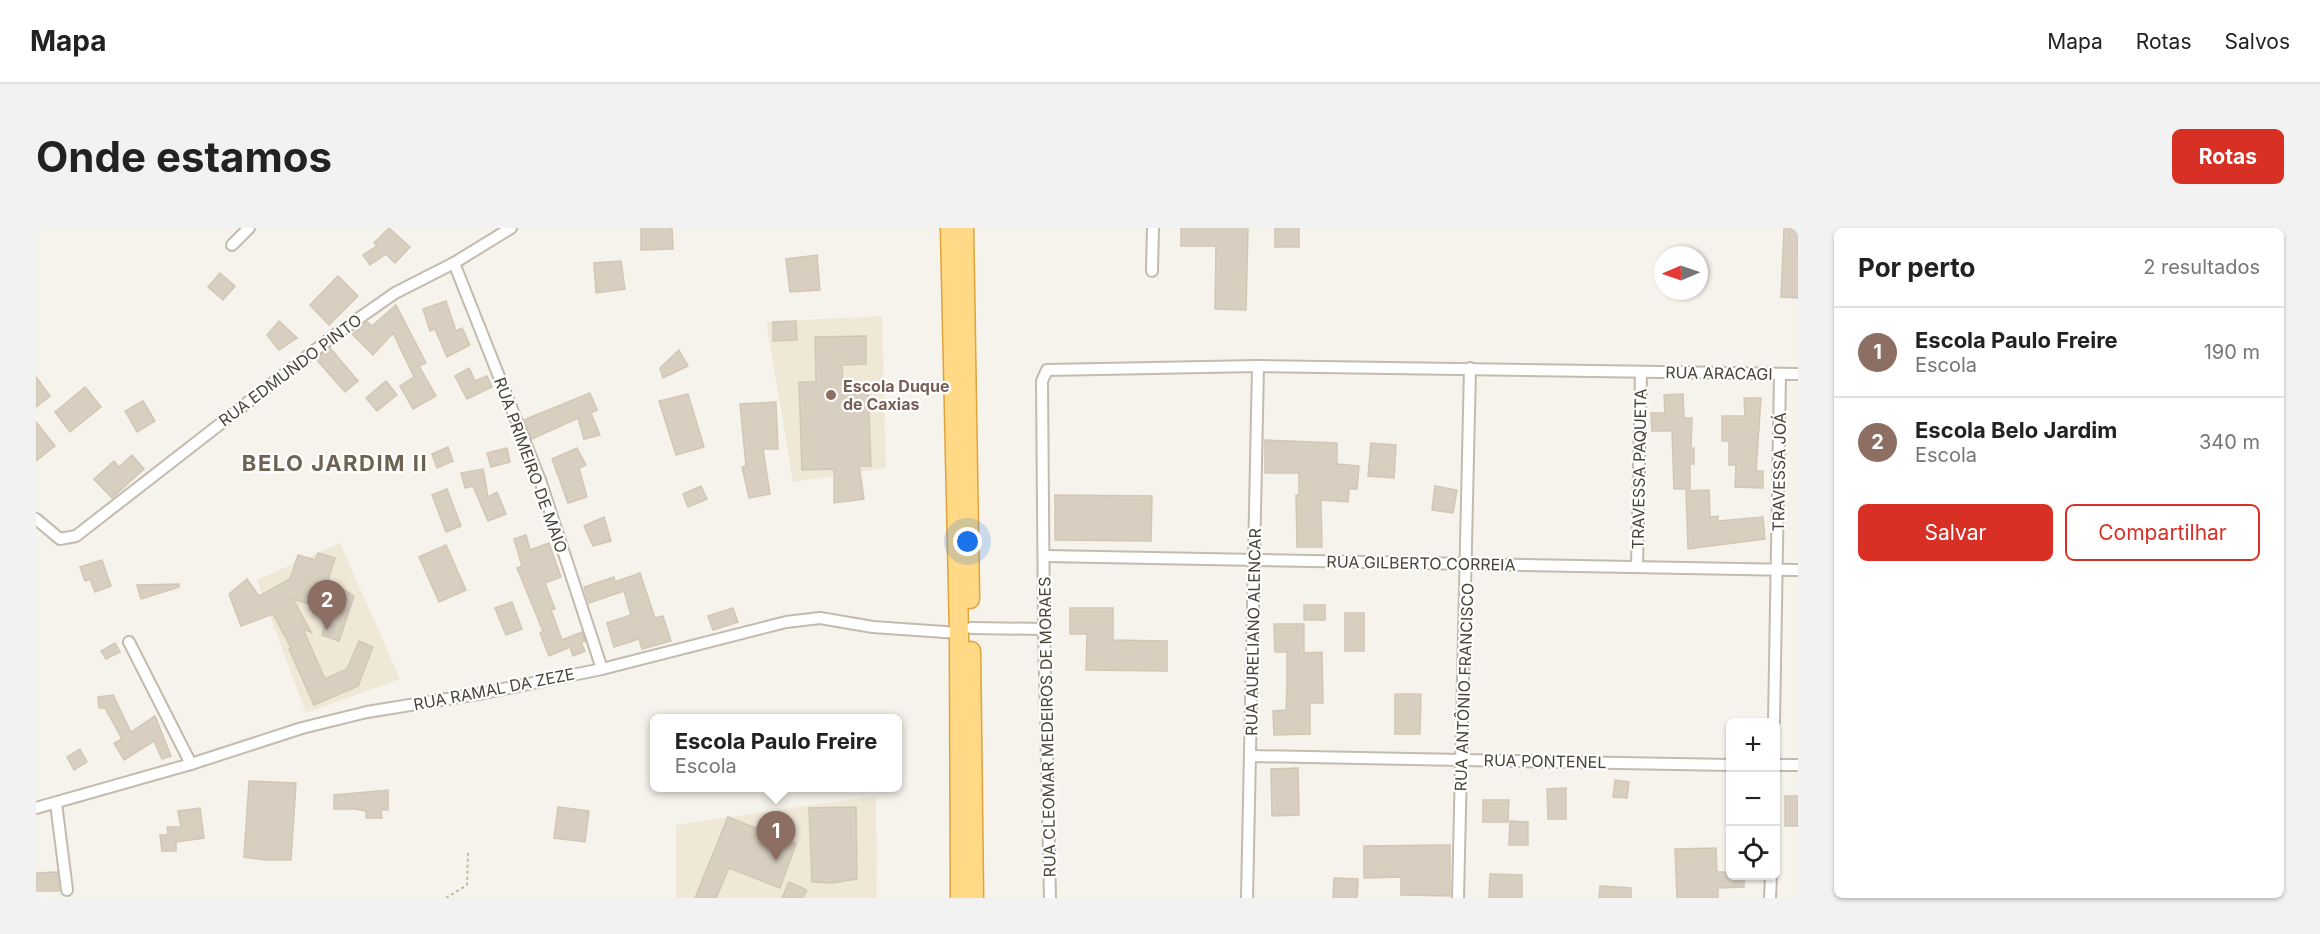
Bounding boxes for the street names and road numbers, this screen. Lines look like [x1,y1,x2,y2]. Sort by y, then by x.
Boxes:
street label: RUA EDMUNDO PINTO [215,310,365,430]
street label: RUA ARACAGI [1665,362,1773,384]
street label: RUA PRIMEIRO DE MAIO [490,375,572,555]
street label: TRAVESSA PAQUETA [1628,389,1650,549]
street label: TRAVESSA JOÁ [1768,412,1790,532]
street label: RUA AURELIANO ALENCAR [1241,528,1265,736]
street label: RUA GILBERTO CORREIA [1326,551,1516,575]
street label: RUA CLEOMAR MEDEIROS DE MORAES [1034,576,1060,878]
street label: RUA ANTÔNIO FRANCISCO [1450,582,1478,792]
street label: RUA RAMAL DA ZEZE [412,664,576,714]
street label: RUA PONTENEL [1484,750,1606,772]

